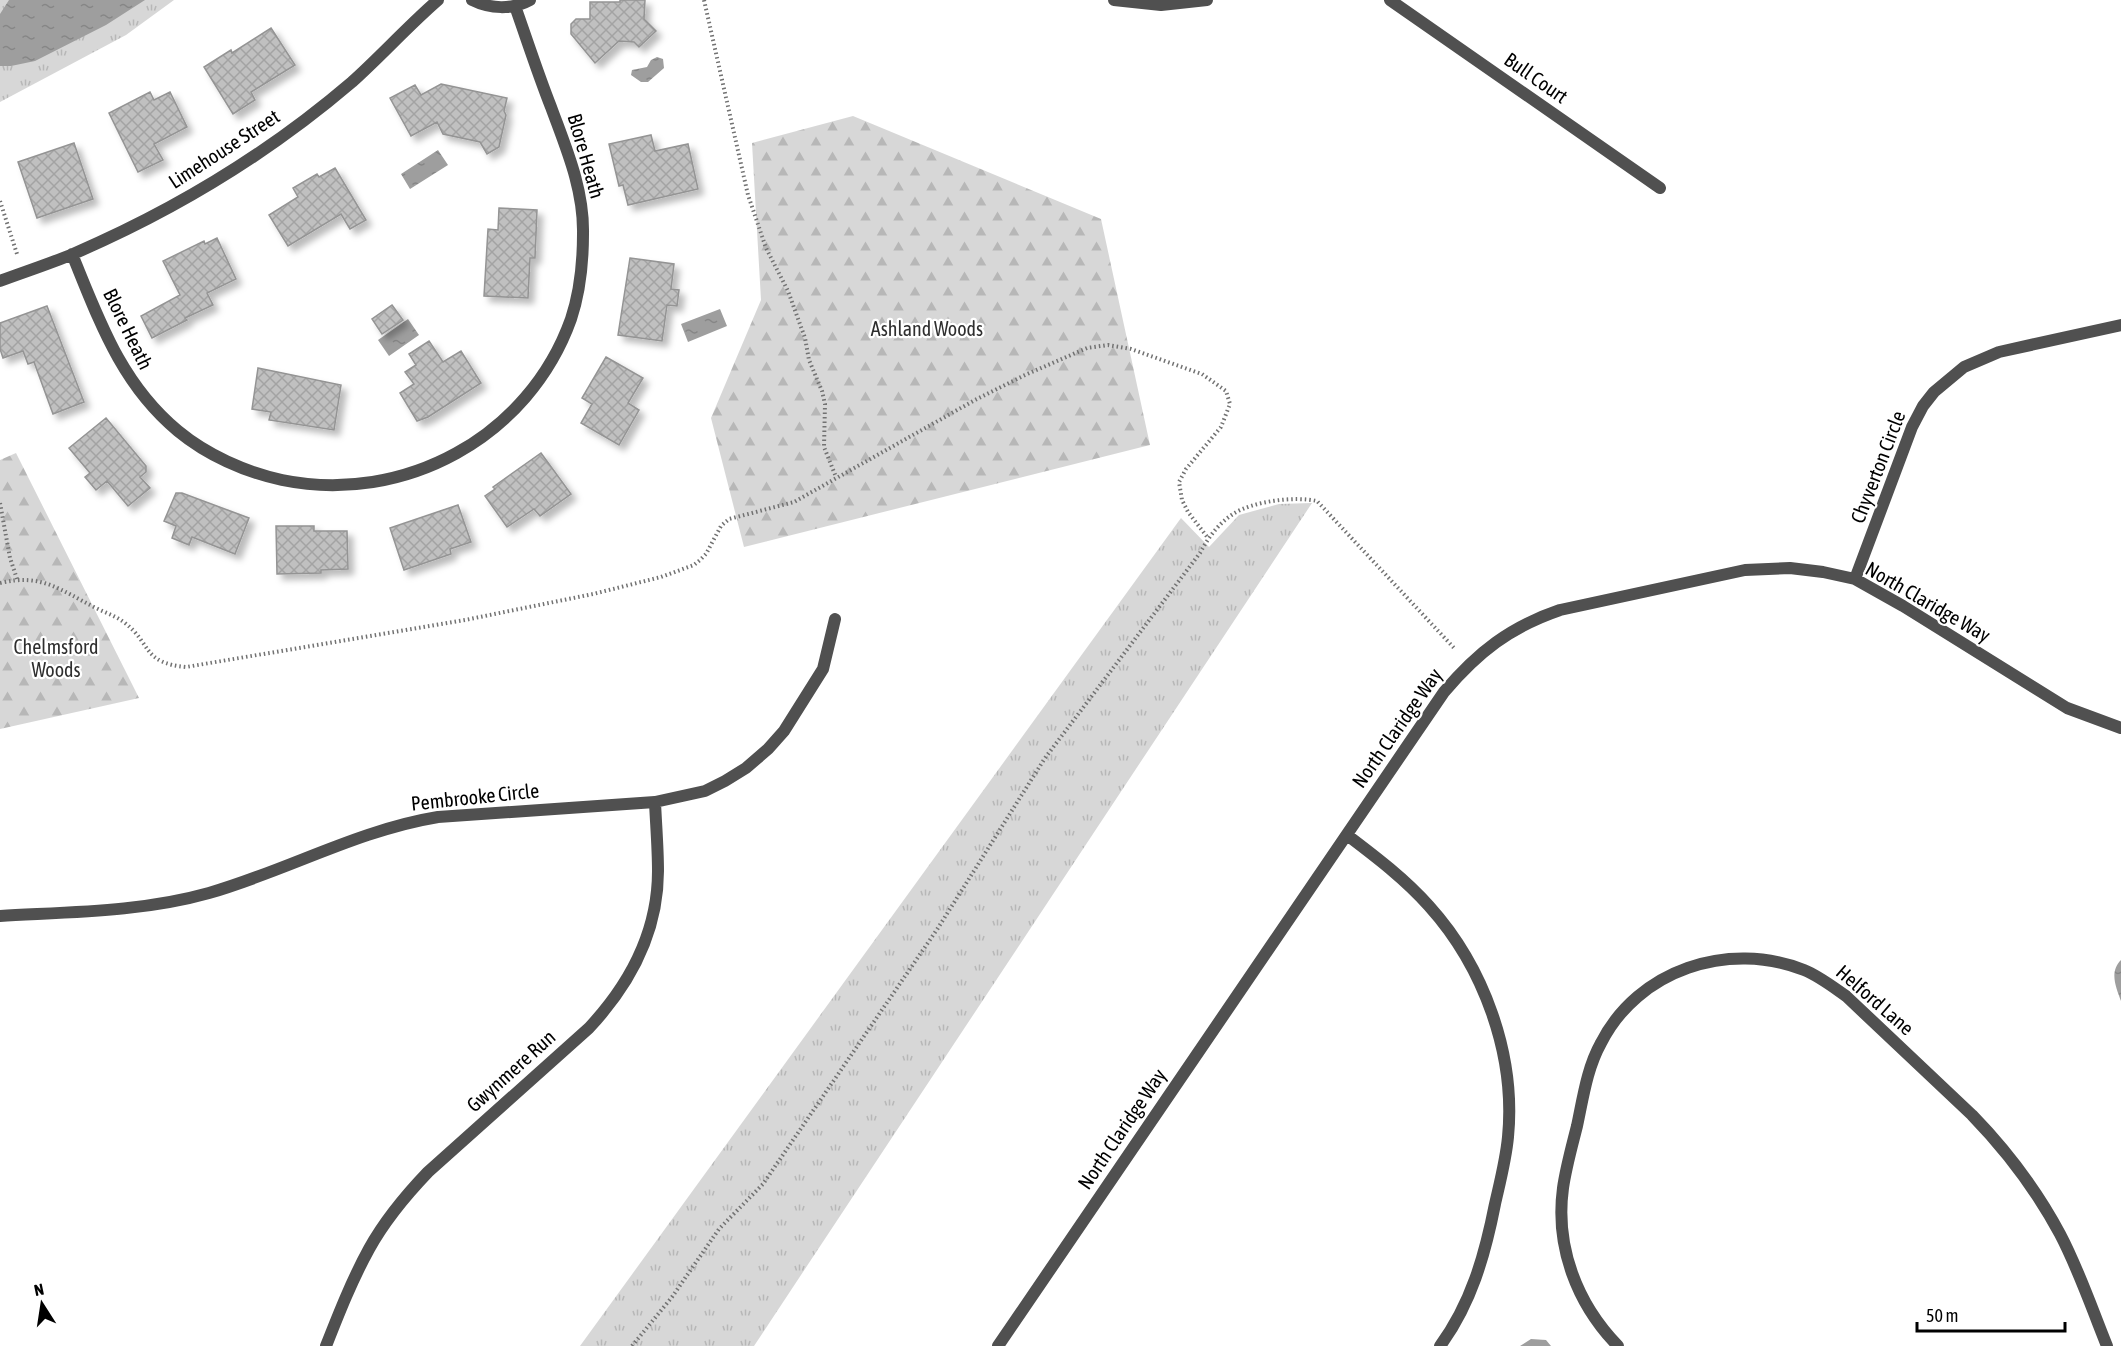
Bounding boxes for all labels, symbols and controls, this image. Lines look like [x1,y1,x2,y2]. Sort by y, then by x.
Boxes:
street label: Bull Court [1500,48,1573,108]
street label: Limehouse Street [164,104,284,193]
street label: Blore Heath [563,111,610,201]
street label: Blore Heath [99,285,158,373]
park label: Ashland Woods [871,317,983,340]
street label: Chyverton Circle [1846,408,1909,526]
street label: North Claridge Way [1862,557,1995,647]
park label: Chelmsford Woods [14,635,98,681]
street label: North Claridge Way [1347,664,1446,792]
street label: Pembrooke Circle [410,778,540,815]
street label: Helford Lane [1832,960,1919,1039]
street label: Gwynmere Run [462,1025,560,1116]
street label: North Claridge Way [1073,1064,1170,1193]
north arrow [12,1274,72,1334]
text: N [32,1280,45,1299]
scale bar [1917,1295,2066,1333]
text: 50 m [1926,1305,1958,1326]

